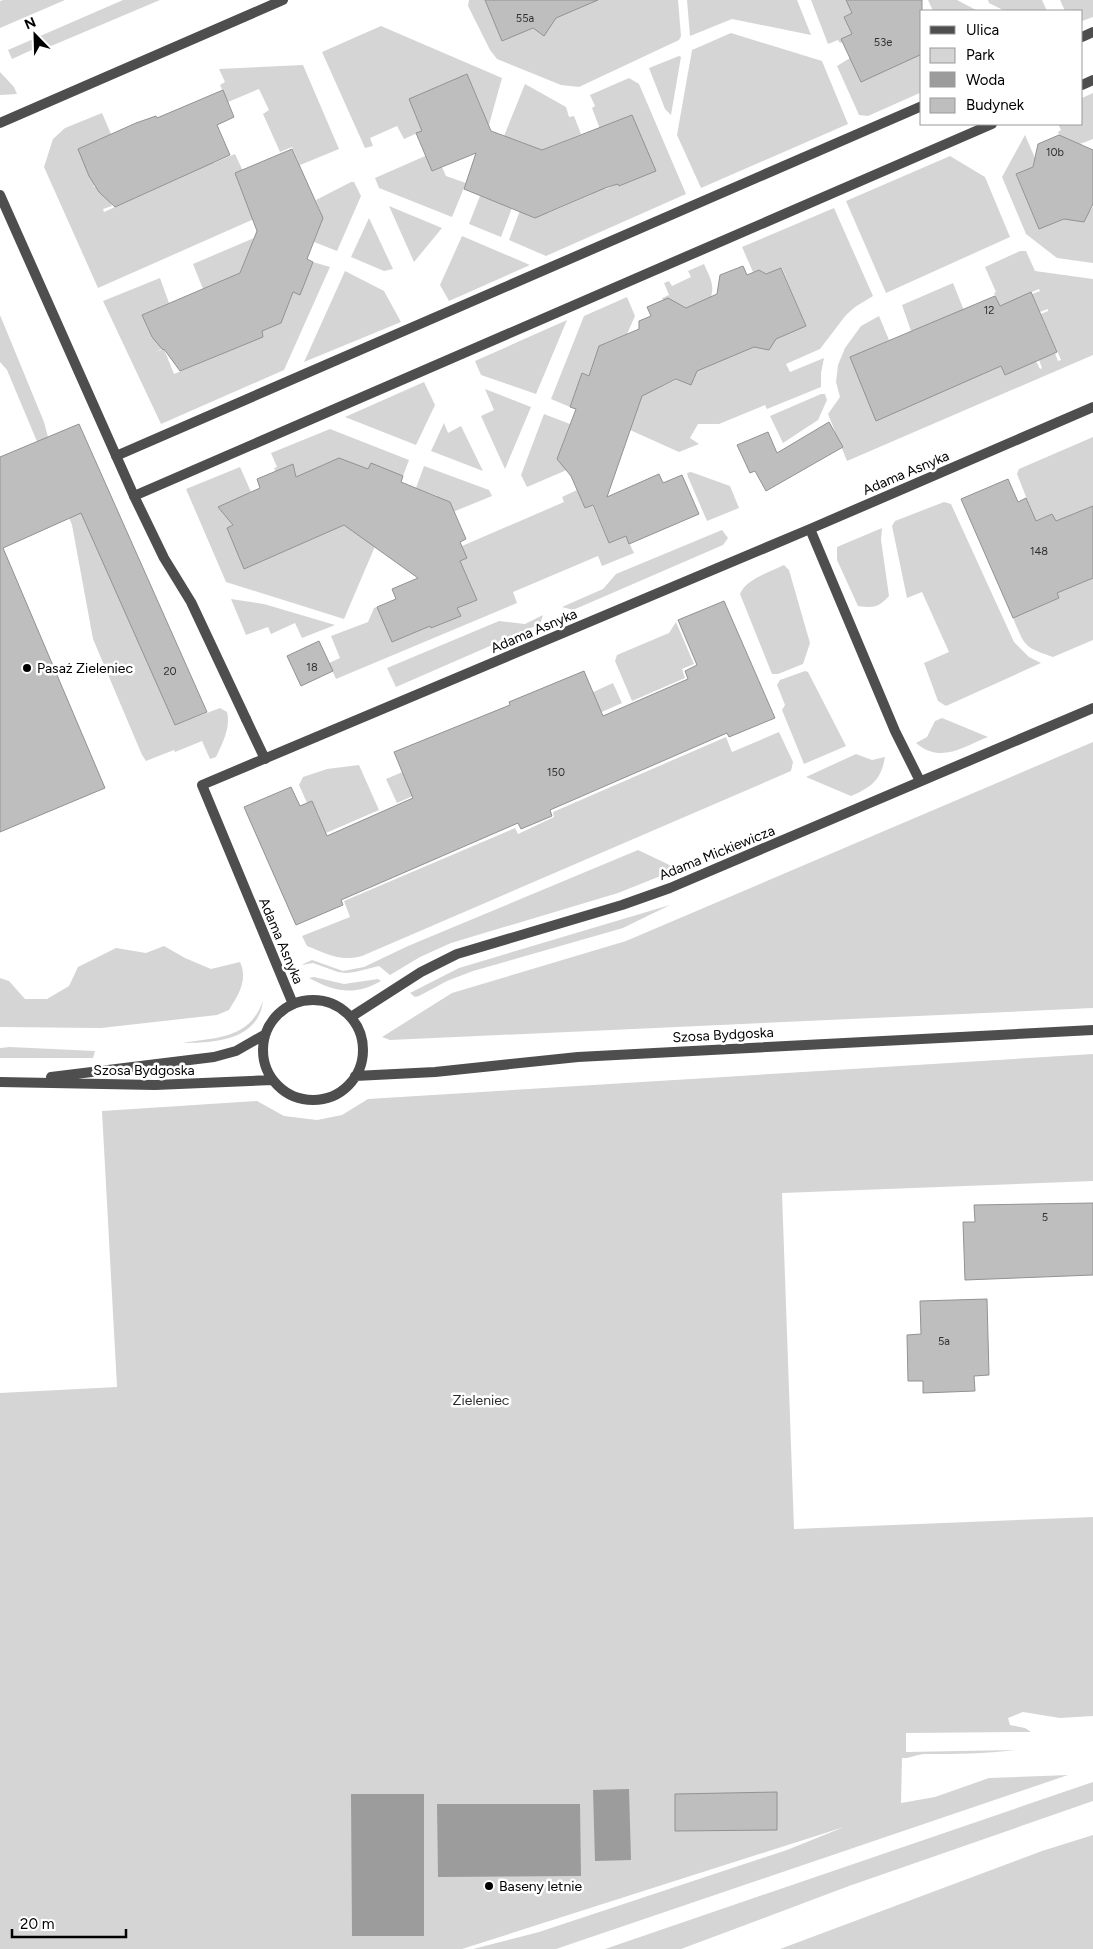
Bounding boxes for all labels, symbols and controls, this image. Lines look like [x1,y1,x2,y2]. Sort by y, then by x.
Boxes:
north arrow [10,10,60,60]
legend [920,10,1083,125]
house number: 55a [516,12,534,25]
text: N [22,14,38,33]
text: Ulica [966,21,999,39]
house number: 53e [874,36,892,49]
text: Park [966,46,995,64]
text: Woda [966,71,1005,89]
text: Budynek [966,96,1025,114]
house number: 10b [1046,146,1064,159]
house number: 12 [984,304,994,317]
street label: Adama Asnyka [860,447,952,499]
house number: 148 [1030,545,1048,558]
street label: Adama Asnyka [488,605,580,657]
place label: Pasaż Zieleniec [37,660,133,677]
house number: 18 [306,661,318,674]
marker: Pasaż Zieleniec [21,662,33,674]
house number: 20 [163,665,177,678]
house number: 150 [547,766,565,779]
street label: Adama Mickiewicza [657,822,777,884]
street label: Adama Asnyka [255,895,307,987]
street label: Szosa Bydgoska [672,1024,774,1046]
street label: Szosa Bydgoska [93,1062,195,1079]
house number: 5 [1042,1211,1048,1224]
house number: 5a [938,1335,950,1348]
park label: Zieleniec [453,1392,510,1409]
place label: Baseny letnie [499,1878,582,1895]
marker: Baseny letnie [483,1880,495,1892]
scale bar [12,1906,126,1938]
text: 20 m [20,1915,54,1933]

